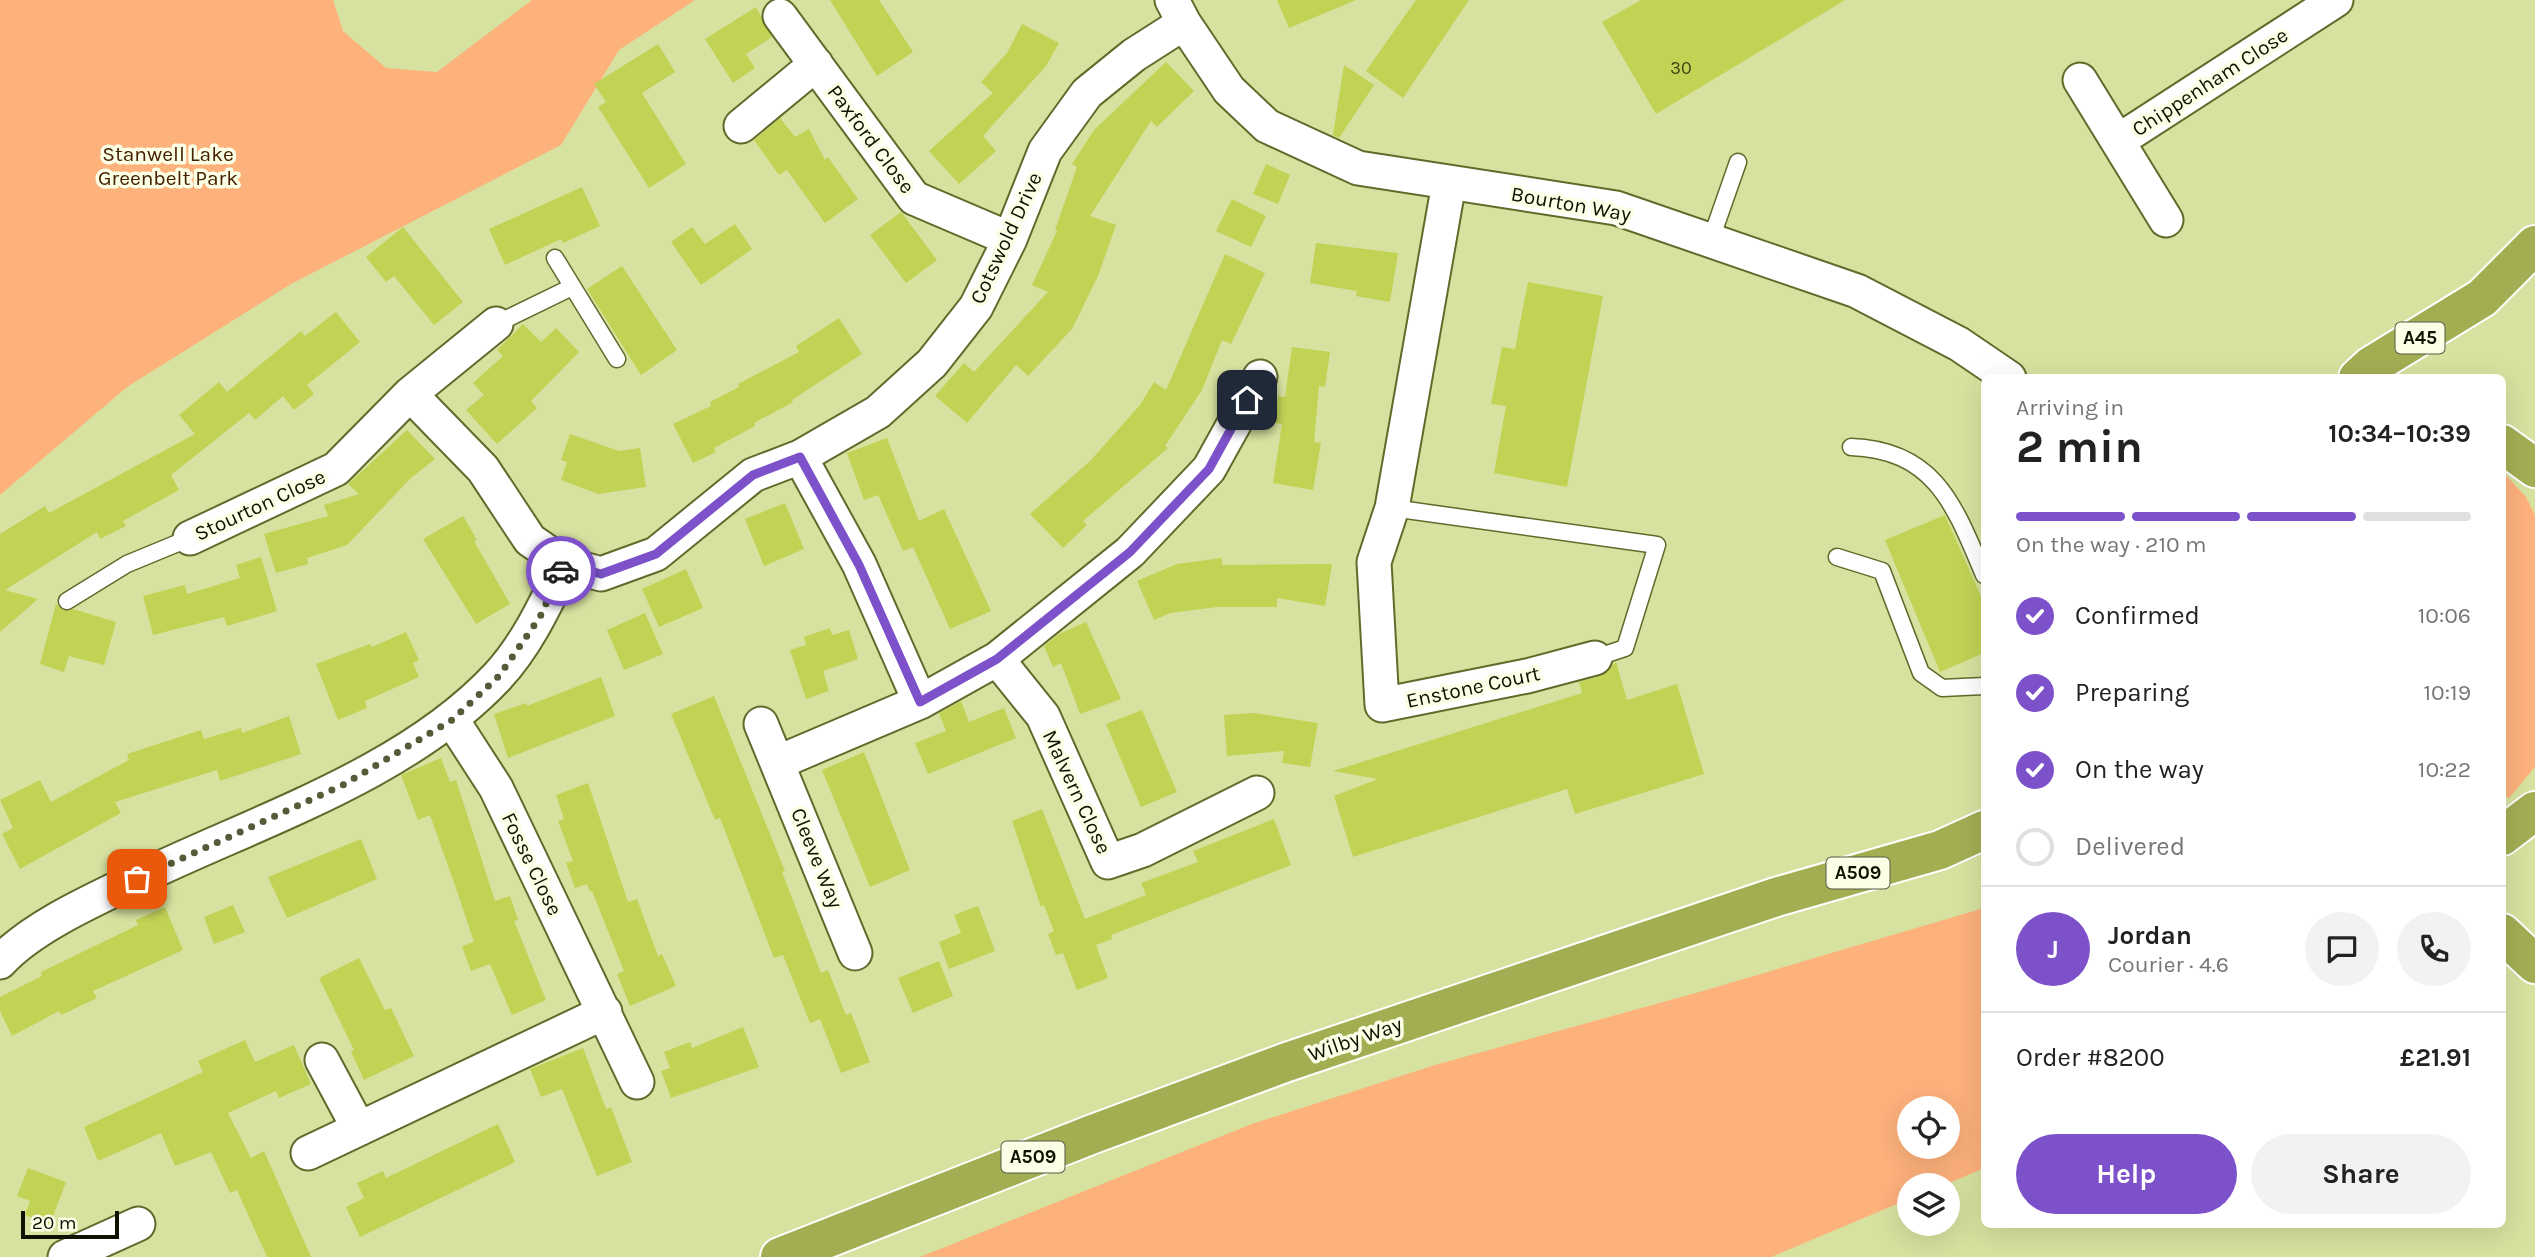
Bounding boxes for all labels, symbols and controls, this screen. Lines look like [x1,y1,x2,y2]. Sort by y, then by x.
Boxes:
street label: Chippenham Close [2128,23,2292,141]
house number: 30 [1670,57,1692,79]
street label: Paxford Close [822,80,920,198]
park label: Stanwell Lake Greenbelt Park [98,142,238,190]
street label: Cotswold Drive [965,168,1047,308]
street label: Bourton Way [1509,182,1633,226]
road number: A45 [2396,322,2444,354]
pin [1217,370,1277,430]
icon: home [1228,381,1266,419]
text: Arriving in [2016,394,2124,421]
text: 10:34–10:39 [2328,418,2471,449]
text: 2 min [2016,420,2143,474]
street label: Stourton Close [191,464,329,546]
text: On the way · 210 m [2016,531,2207,558]
courier [526,536,596,606]
icon: car [542,552,580,590]
icon: check [2016,597,2054,635]
text: Confirmed [2075,600,2200,631]
text: 10:06 [2418,602,2471,629]
street label: Enstone Court [1404,661,1542,713]
icon: check [2016,674,2054,712]
text: Preparing [2075,677,2189,708]
text: 10:19 [2424,679,2471,706]
street label: Malvern Close [1038,726,1116,858]
icon: check [2016,751,2054,789]
text: On the way [2075,754,2204,785]
text: 10:22 [2418,756,2471,783]
street label: Cleeve Way [786,804,848,912]
street label: Fosse Close [497,808,567,920]
text: Delivered [2075,831,2185,862]
pin [107,849,167,909]
road number: A509 [1826,858,1890,888]
icon: bag [118,860,156,898]
button: chat [2305,912,2379,986]
button: phone [2397,912,2471,986]
text: Jordan [2108,920,2192,951]
text: J [2047,934,2059,965]
text: Courier · 4.6 [2108,951,2229,978]
street label: Wilby Way [1305,1012,1405,1066]
text: Order #8200 [2016,1042,2165,1073]
text: £21.91 [2400,1042,2471,1073]
map controls [1897,1096,1960,1236]
button: locate [1897,1096,1960,1159]
button: Help [2016,1134,2237,1214]
button: Share [2251,1134,2471,1214]
road number: A509 [1002,1142,1064,1172]
button: layers [1897,1173,1960,1236]
scale bar [21,1208,119,1240]
text: 20 m [32,1212,77,1234]

